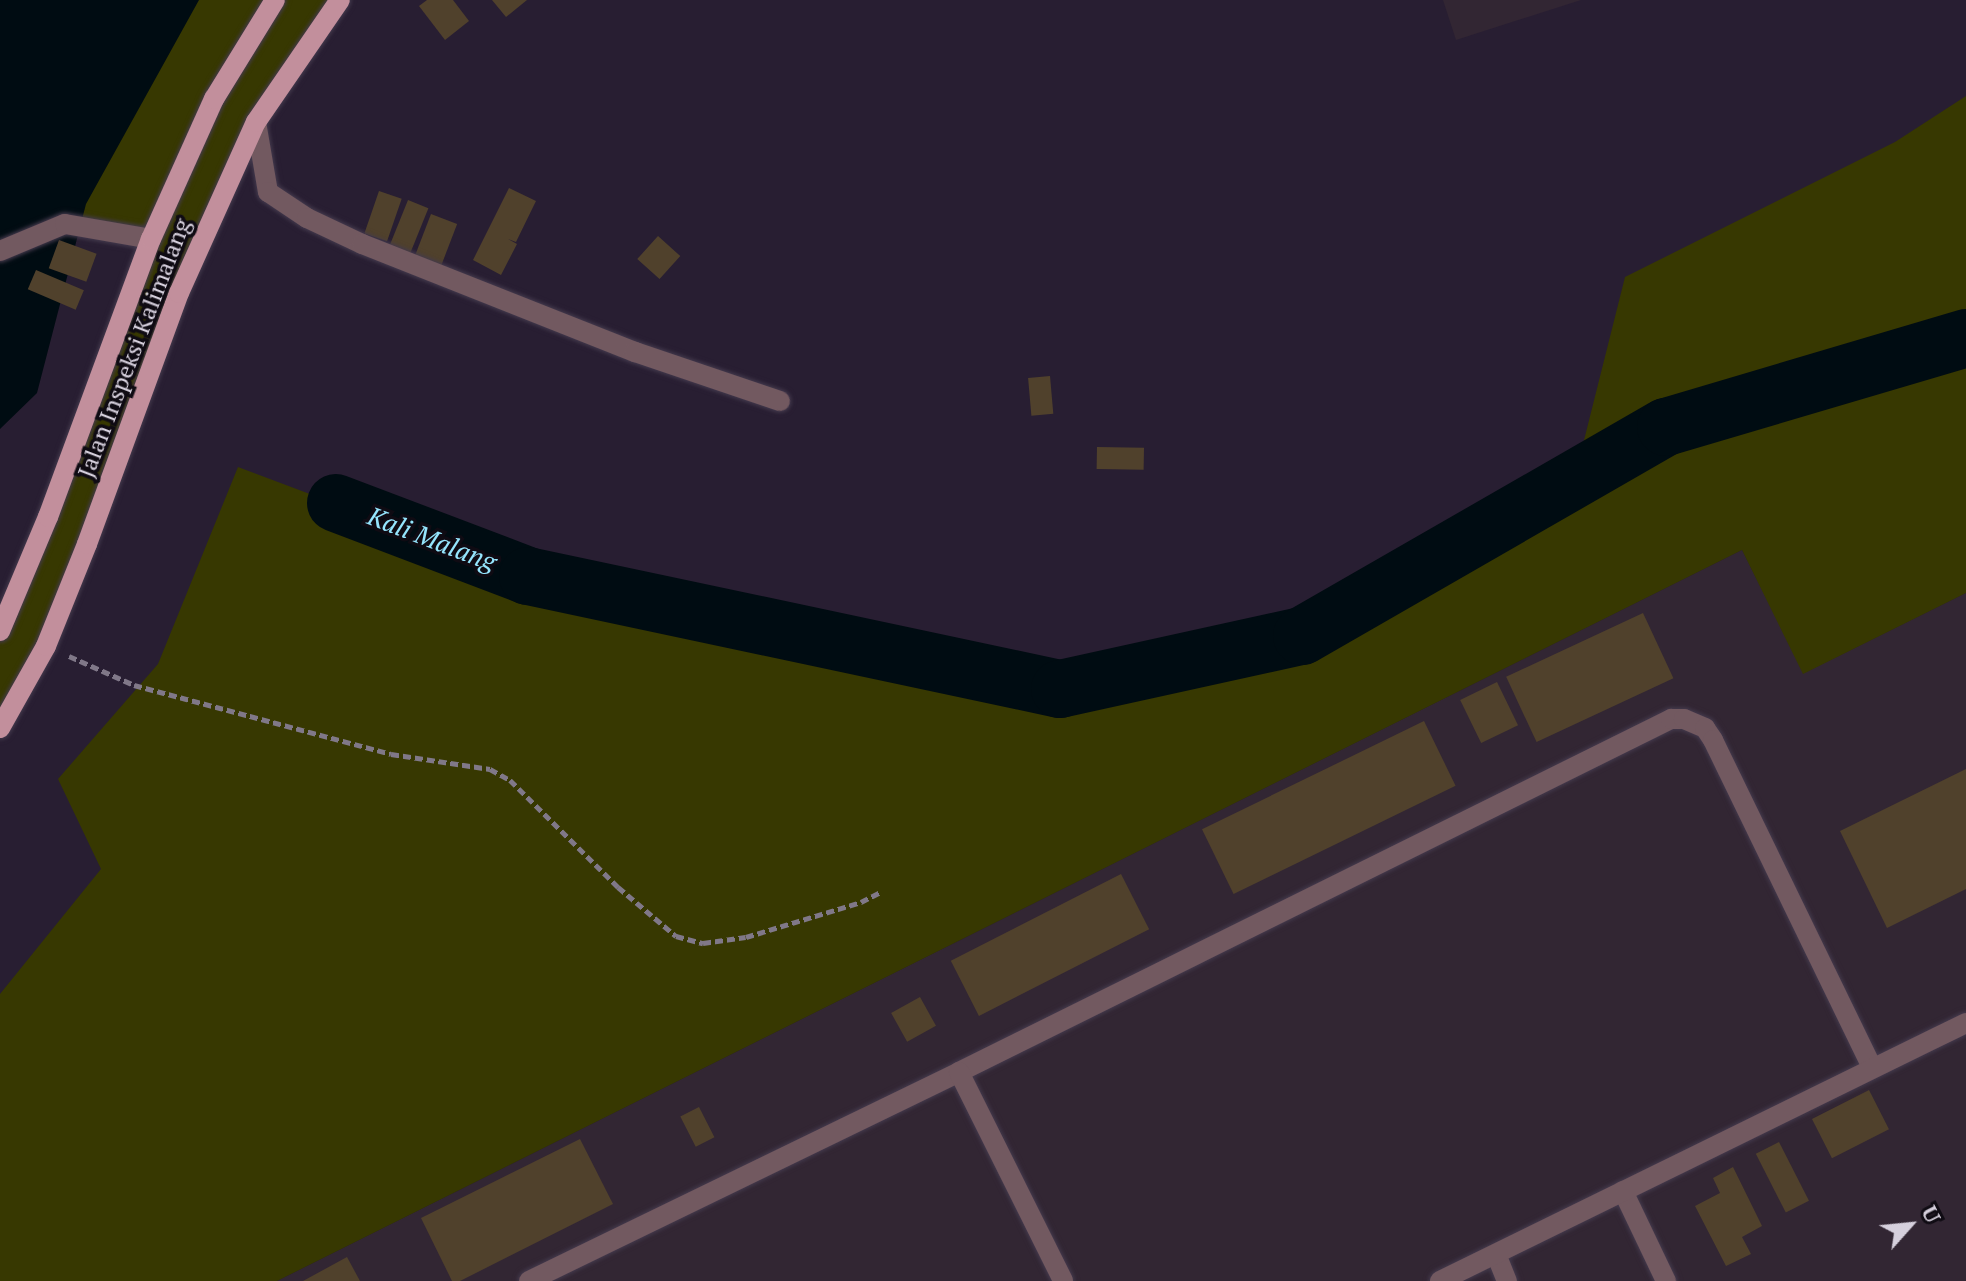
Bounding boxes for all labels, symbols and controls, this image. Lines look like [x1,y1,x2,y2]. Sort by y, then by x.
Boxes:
street label: Jalan Inspeksi Kalimalang [71,214,197,482]
water label: Kali Malang [363,500,501,578]
north arrow [1870,1185,1950,1265]
text: U [1915,1200,1948,1227]

